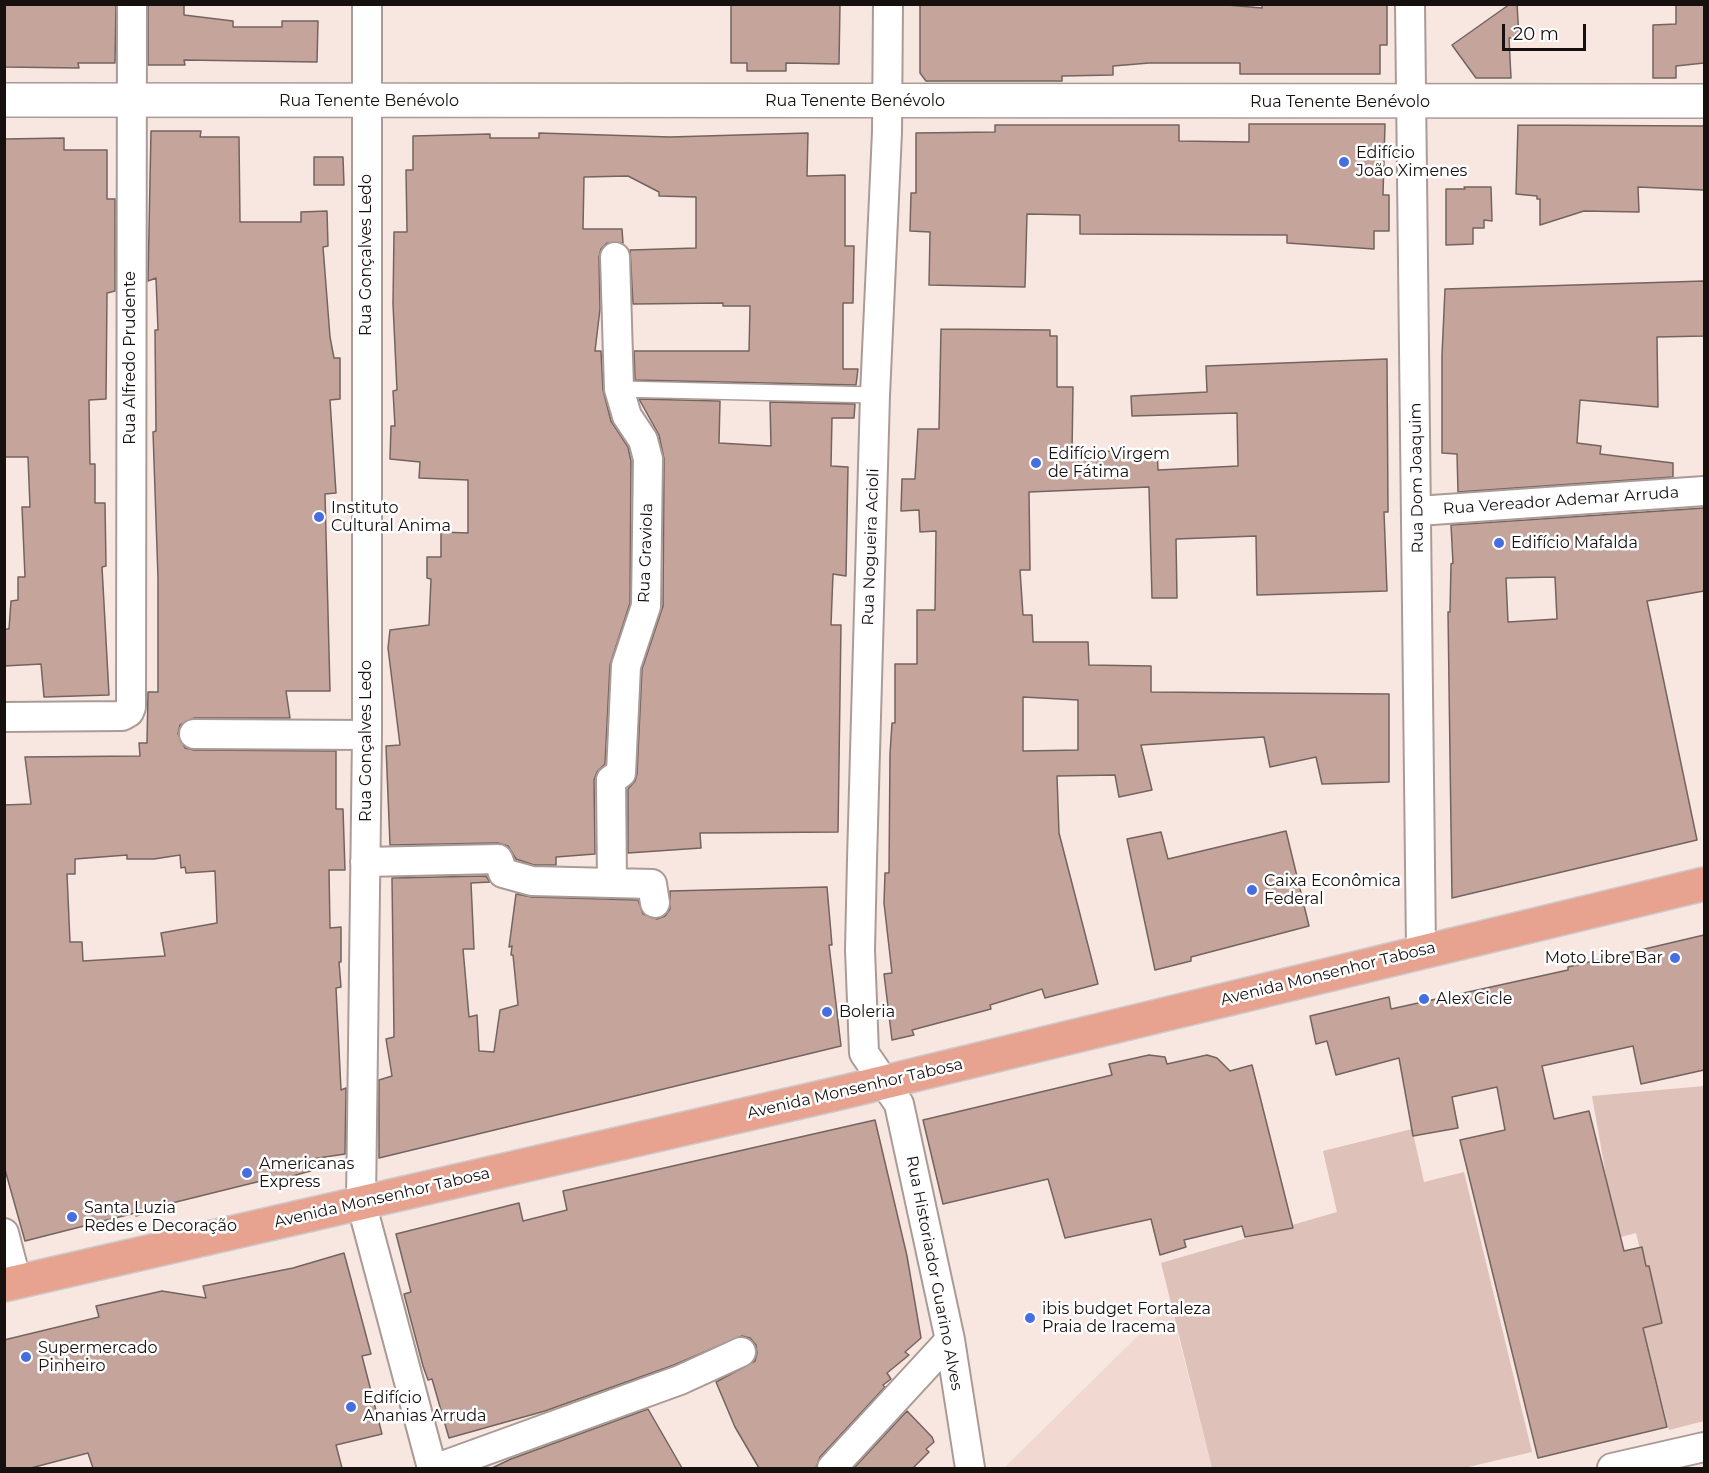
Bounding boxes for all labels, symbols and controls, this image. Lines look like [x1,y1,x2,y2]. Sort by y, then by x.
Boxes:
scale bar [1505,12,1589,50]
text: 20 m [1513,23,1559,45]
street label: Rua Tenente Benévolo [279,91,459,111]
street label: Rua Tenente Benévolo [765,91,945,111]
street label: Rua Tenente Benévolo [1250,92,1430,112]
place label: Edifício João Ximenes [1356,143,1467,181]
marker: Edifício João Ximenes [1337,155,1351,169]
street label: Rua Gonçalves Ledo [356,174,376,336]
street label: Rua Alfredo Prudente [120,271,140,445]
street label: Rua Dom Joaquim [1406,403,1428,553]
place label: Edifício Virgem de Fátima [1048,444,1170,482]
marker: Edifício Virgem de Fátima [1029,456,1043,470]
street label: Rua Nogueira Acioli [859,468,883,626]
street label: Rua Vereador Ademar Arruda [1442,483,1680,519]
place label: Instituto Cultural Anima [331,498,451,536]
street label: Rua Graviola [635,503,657,603]
marker: Instituto Cultural Anima [312,510,326,524]
place label: Edifício Mafalda [1511,533,1638,553]
marker: Edifício Mafalda [1492,536,1506,550]
street label: Rua Gonçalves Ledo [356,660,376,822]
place label: Caixa Econômica Federal [1264,871,1401,909]
marker: Caixa Econômica Federal [1245,883,1259,897]
street label: Avenida Monsenhor Tabosa [1219,938,1437,1010]
place label: Moto Libre Bar [1545,948,1663,968]
marker: Moto Libre Bar [1668,951,1682,965]
place label: Alex Cicle [1436,989,1512,1009]
marker: Alex Cicle [1417,992,1431,1006]
place label: Boleria [839,1002,895,1022]
marker: Boleria [820,1005,834,1019]
street label: Avenida Monsenhor Tabosa [745,1055,965,1123]
place label: Americanas Express [259,1154,354,1192]
street label: Rua Historiador Guarino Alves [902,1154,966,1392]
street label: Avenida Monsenhor Tabosa [272,1164,492,1232]
marker: Americanas Express [240,1166,254,1180]
place label: Santa Luzia Redes e Decoração [84,1198,237,1236]
marker: Santa Luzia Redes e Decoração [65,1210,79,1224]
place label: ibis budget Fortaleza Praia de Iracema [1042,1299,1211,1337]
marker: ibis budget Fortaleza Praia de Iracema [1023,1311,1037,1325]
place label: Supermercado Pinheiro [38,1338,158,1376]
marker: Supermercado Pinheiro [19,1350,33,1364]
place label: Edifício Ananias Arruda [363,1388,487,1426]
marker: Edifício Ananias Arruda [344,1400,358,1414]

